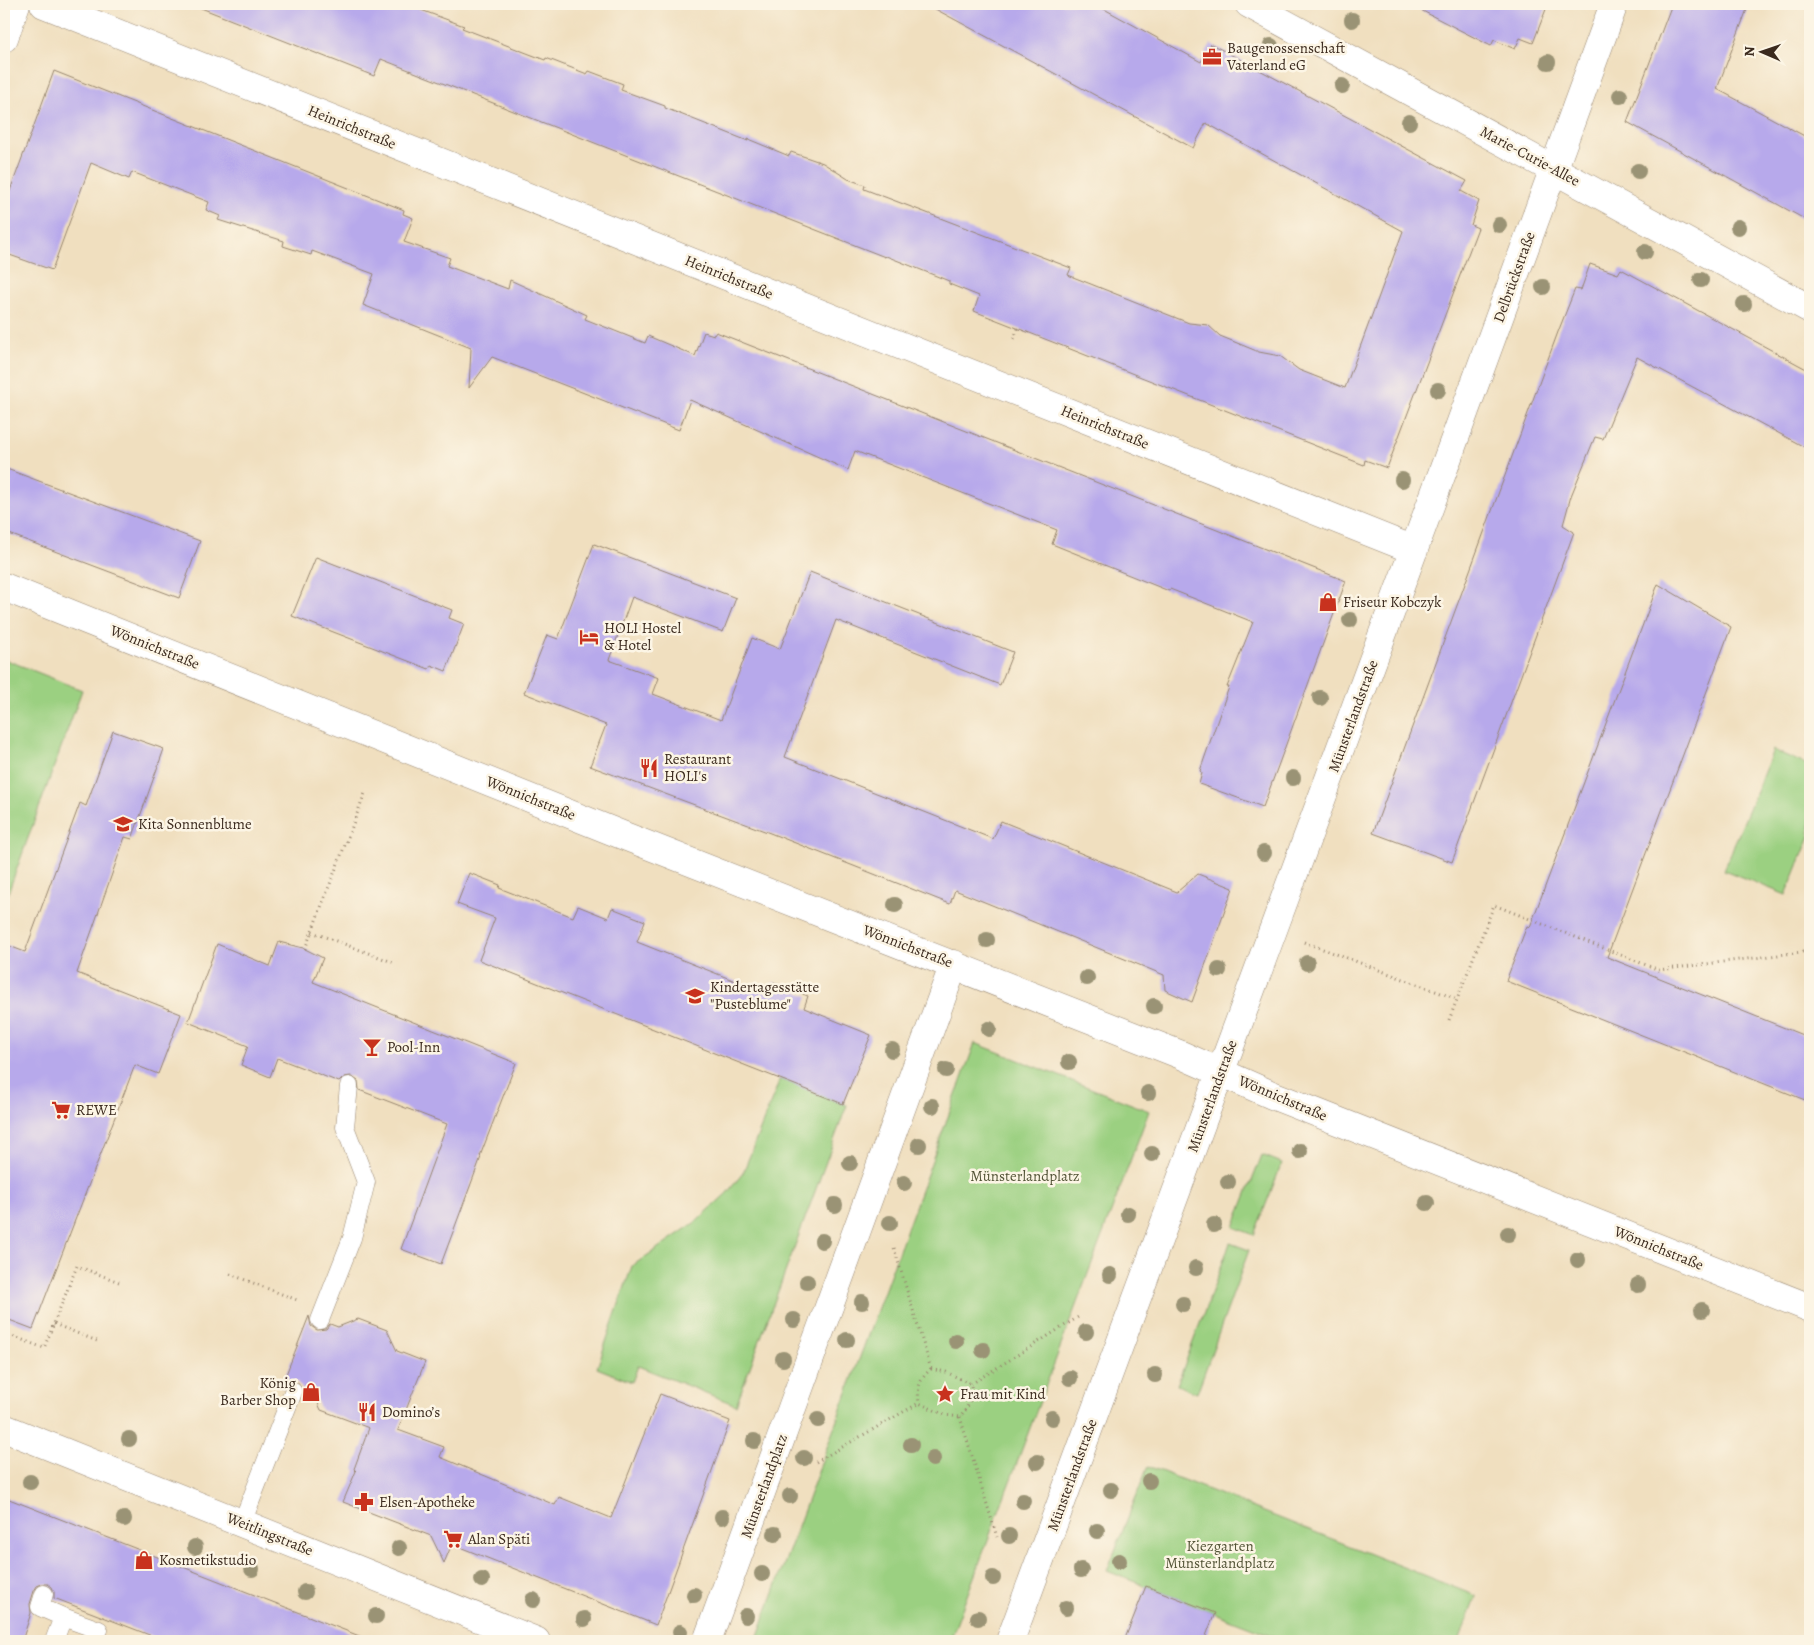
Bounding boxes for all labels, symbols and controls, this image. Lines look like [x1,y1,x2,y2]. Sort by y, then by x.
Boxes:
north arrow [1736,28,1786,78]
place label: Baugenossenschaft Vaterland eG [1226,38,1345,75]
office icon: Baugenossenschaft Vaterland eG [1201,46,1223,68]
text: N [1740,46,1759,57]
street label: Heinrichstraße [305,100,399,154]
street label: Marie-Curie-Allee [1477,121,1584,191]
street label: Delbrückstraße [1488,229,1540,325]
street label: Heinrichstraße [682,250,776,304]
street label: Heinrichstraße [1058,400,1152,454]
shop icon: Friseur Kobczyk [1317,591,1339,613]
place label: Friseur Kobczyk [1343,592,1442,612]
place label: HOLI Hostel & Hotel [604,618,682,655]
street label: Wönnichstraße [107,620,203,674]
hotel icon: HOLI Hostel & Hotel [578,626,600,648]
street label: Münsterlandstraße [1323,657,1383,775]
place label: Restaurant HOLI's [664,749,731,786]
restaurant icon: Restaurant HOLI's [638,757,660,779]
street label: Wönnichstraße [483,771,579,825]
school or university icon: Kita Sonnenblume [112,813,134,835]
place label: Kita Sonnenblume [138,814,252,834]
street label: Wönnichstraße [859,919,956,972]
place label: Kindertagesstätte "Pusteblume" [710,977,819,1014]
school or university icon: Kindertagesstätte "Pusteblume" [684,985,706,1007]
bar icon: Pool-Inn [361,1036,383,1058]
place label: Pool-Inn [387,1037,440,1057]
street label: Münsterlandstraße [1182,1037,1242,1155]
street label: Wönnichstraße [1235,1070,1331,1126]
supermarket icon: REWE [50,1099,72,1121]
place label: REWE [76,1100,117,1120]
park label: Münsterlandplatz [970,1166,1080,1186]
street label: Wönnichstraße [1611,1221,1707,1275]
place label: König Barber Shop [220,1373,296,1410]
shop icon: König Barber Shop [300,1381,322,1403]
place icon: Frau mit Kind [934,1383,956,1405]
place label: Frau mit Kind [960,1384,1047,1404]
restaurant icon: Domino’s [356,1401,378,1423]
place label: Domino’s [382,1402,440,1422]
street label: Münsterlandstraße [1042,1416,1102,1534]
street label: Münsterlandplatz [736,1431,792,1541]
pharmacy icon: Elsen-Apotheke [353,1491,375,1513]
place label: Elsen-Apotheke [379,1492,475,1512]
street label: Weitlingstraße [223,1507,316,1561]
supermarket icon: Alan Späti [442,1528,464,1550]
place label: Alan Späti [467,1529,530,1549]
park label: Kiezgarten Münsterlandplatz [1165,1536,1275,1573]
shop icon: Kosmetikstudio [133,1549,155,1571]
place label: Kosmetikstudio [159,1550,256,1570]

